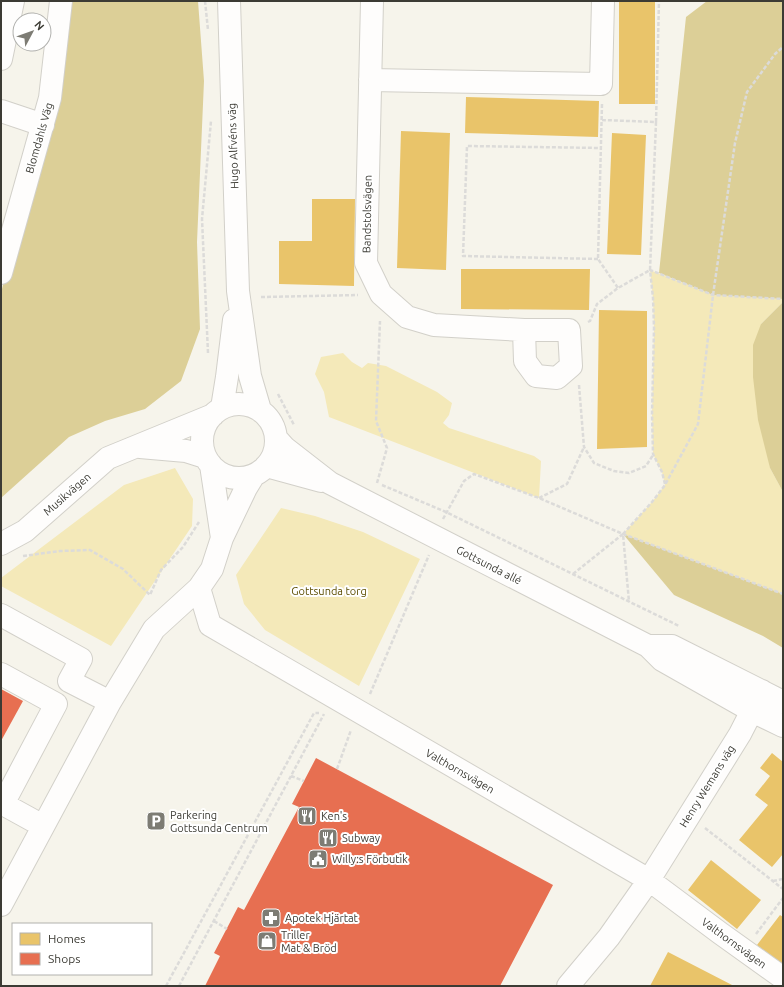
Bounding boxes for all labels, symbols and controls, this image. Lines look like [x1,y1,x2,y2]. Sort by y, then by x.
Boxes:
north arrow [12,12,52,52]
text: N [32,18,47,32]
street label: Blomdahls Väg [23,101,55,175]
street label: Hugo Alfvéns väg [226,103,240,189]
street label: Bandstolsvägen [360,175,374,253]
street label: Musikvägen [41,470,93,518]
street label: Gottsunda allé [454,543,524,587]
park label: Gottsunda torg [291,585,367,597]
street label: Henry Wemans väg [677,743,737,829]
street label: Valthornsvägen [424,746,496,796]
restaurant icon: Ken's [296,805,318,827]
place label: Parkering Gottsunda Centrum [170,809,268,834]
parking icon: Parkering Gottsunda Centrum [145,810,167,832]
place label: Ken's [321,810,347,822]
restaurant icon: Subway [317,827,339,849]
place label: Subway [342,832,381,844]
public building icon: Willy:s Förbutik [307,848,329,870]
place label: Willy:s Förbutik [332,853,408,865]
pharmacy icon: Apotek Hjärtat [260,907,282,929]
place label: Apotek Hjärtat [285,912,359,924]
street label: Valthornsvägen [699,915,769,971]
legend [12,923,152,975]
place label: Triller Mat & Bröd [281,929,337,954]
shop icon: Triller Mat & Bröd [256,930,278,952]
text: Homes [48,932,86,945]
text: Shops [48,952,80,965]

